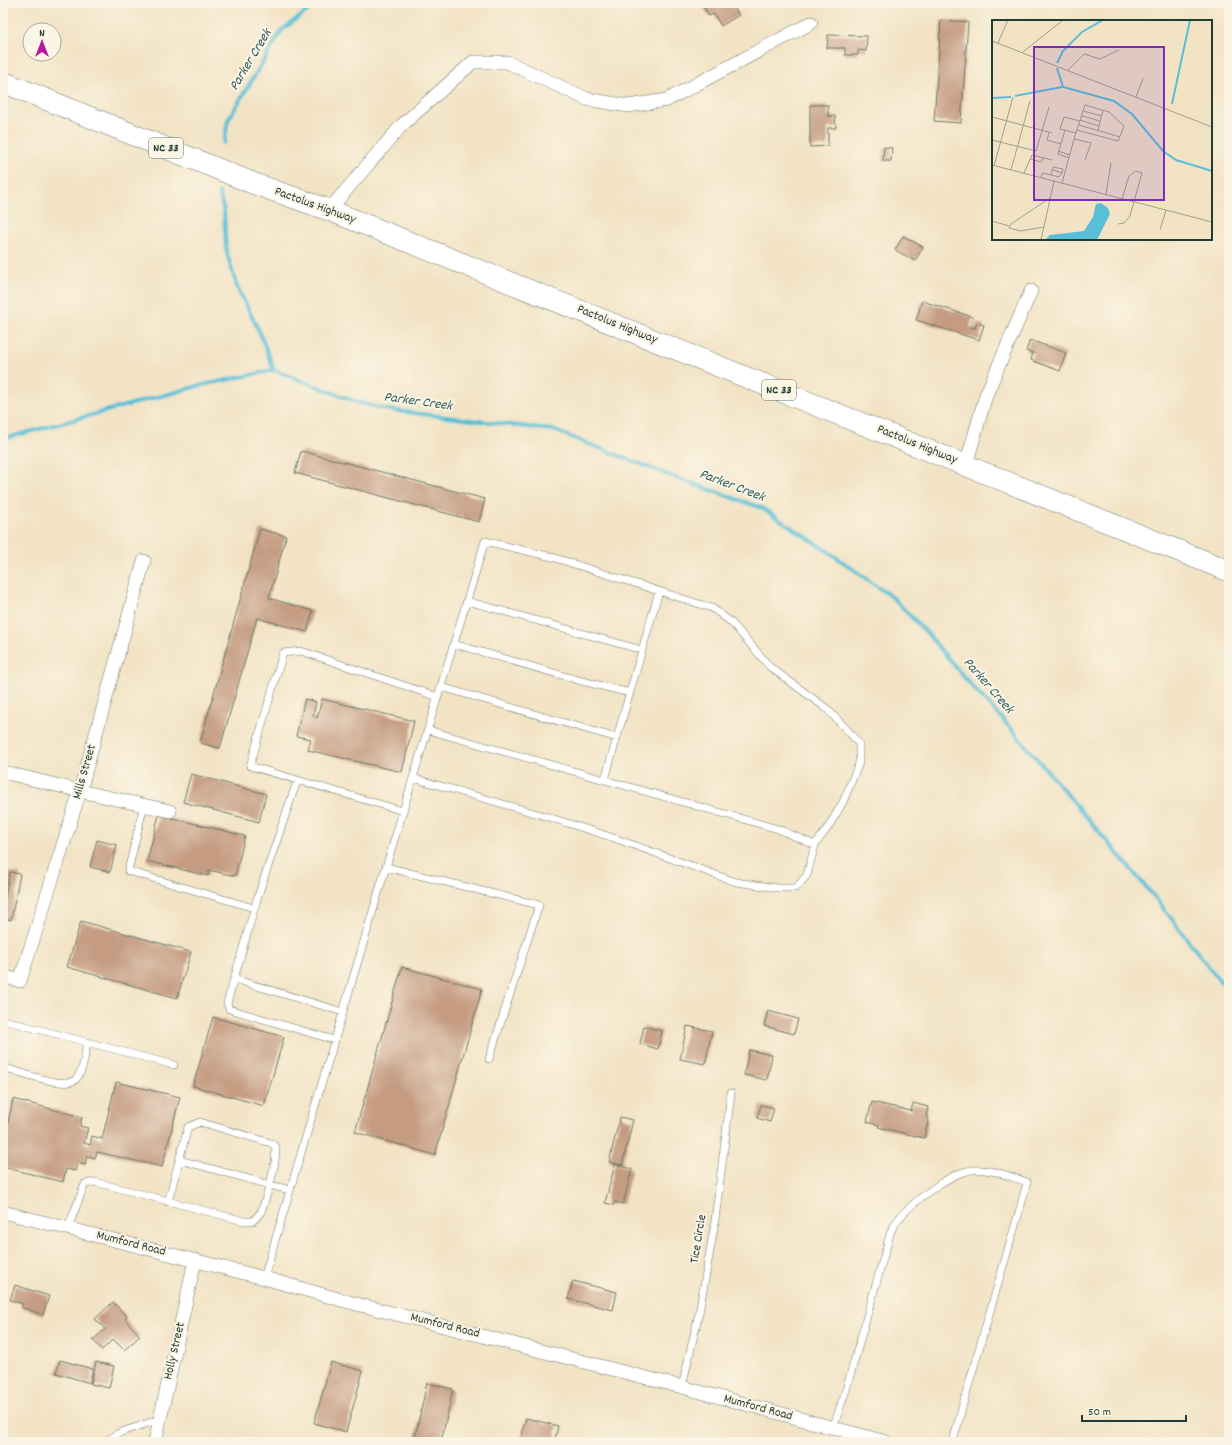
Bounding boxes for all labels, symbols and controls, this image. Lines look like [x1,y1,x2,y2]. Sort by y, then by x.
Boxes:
inset map [992,20,1212,240]
north arrow [22,22,62,62]
water label: Parker Creek [225,24,278,95]
text: N [39,26,45,42]
road number: NC 33 [149,138,183,158]
street label: Pactolus Highway [272,182,359,230]
street label: Pactolus Highway [574,300,661,350]
road number: NC 33 [762,380,796,400]
water label: Parker Creek [383,387,455,417]
street label: Pactolus Highway [874,420,961,470]
water label: Parker Creek [696,464,769,508]
water label: Parker Creek [958,654,1019,719]
street label: Mills Street [68,742,102,802]
street label: Tice Circle [686,1213,712,1265]
street label: Mumford Road [94,1226,168,1262]
street label: Mumford Road [408,1308,482,1344]
street label: Holly Street [159,1320,191,1382]
street label: Mumford Road [721,1390,795,1426]
scale bar [1082,1397,1186,1423]
text: 50 m [1088,1404,1111,1421]

